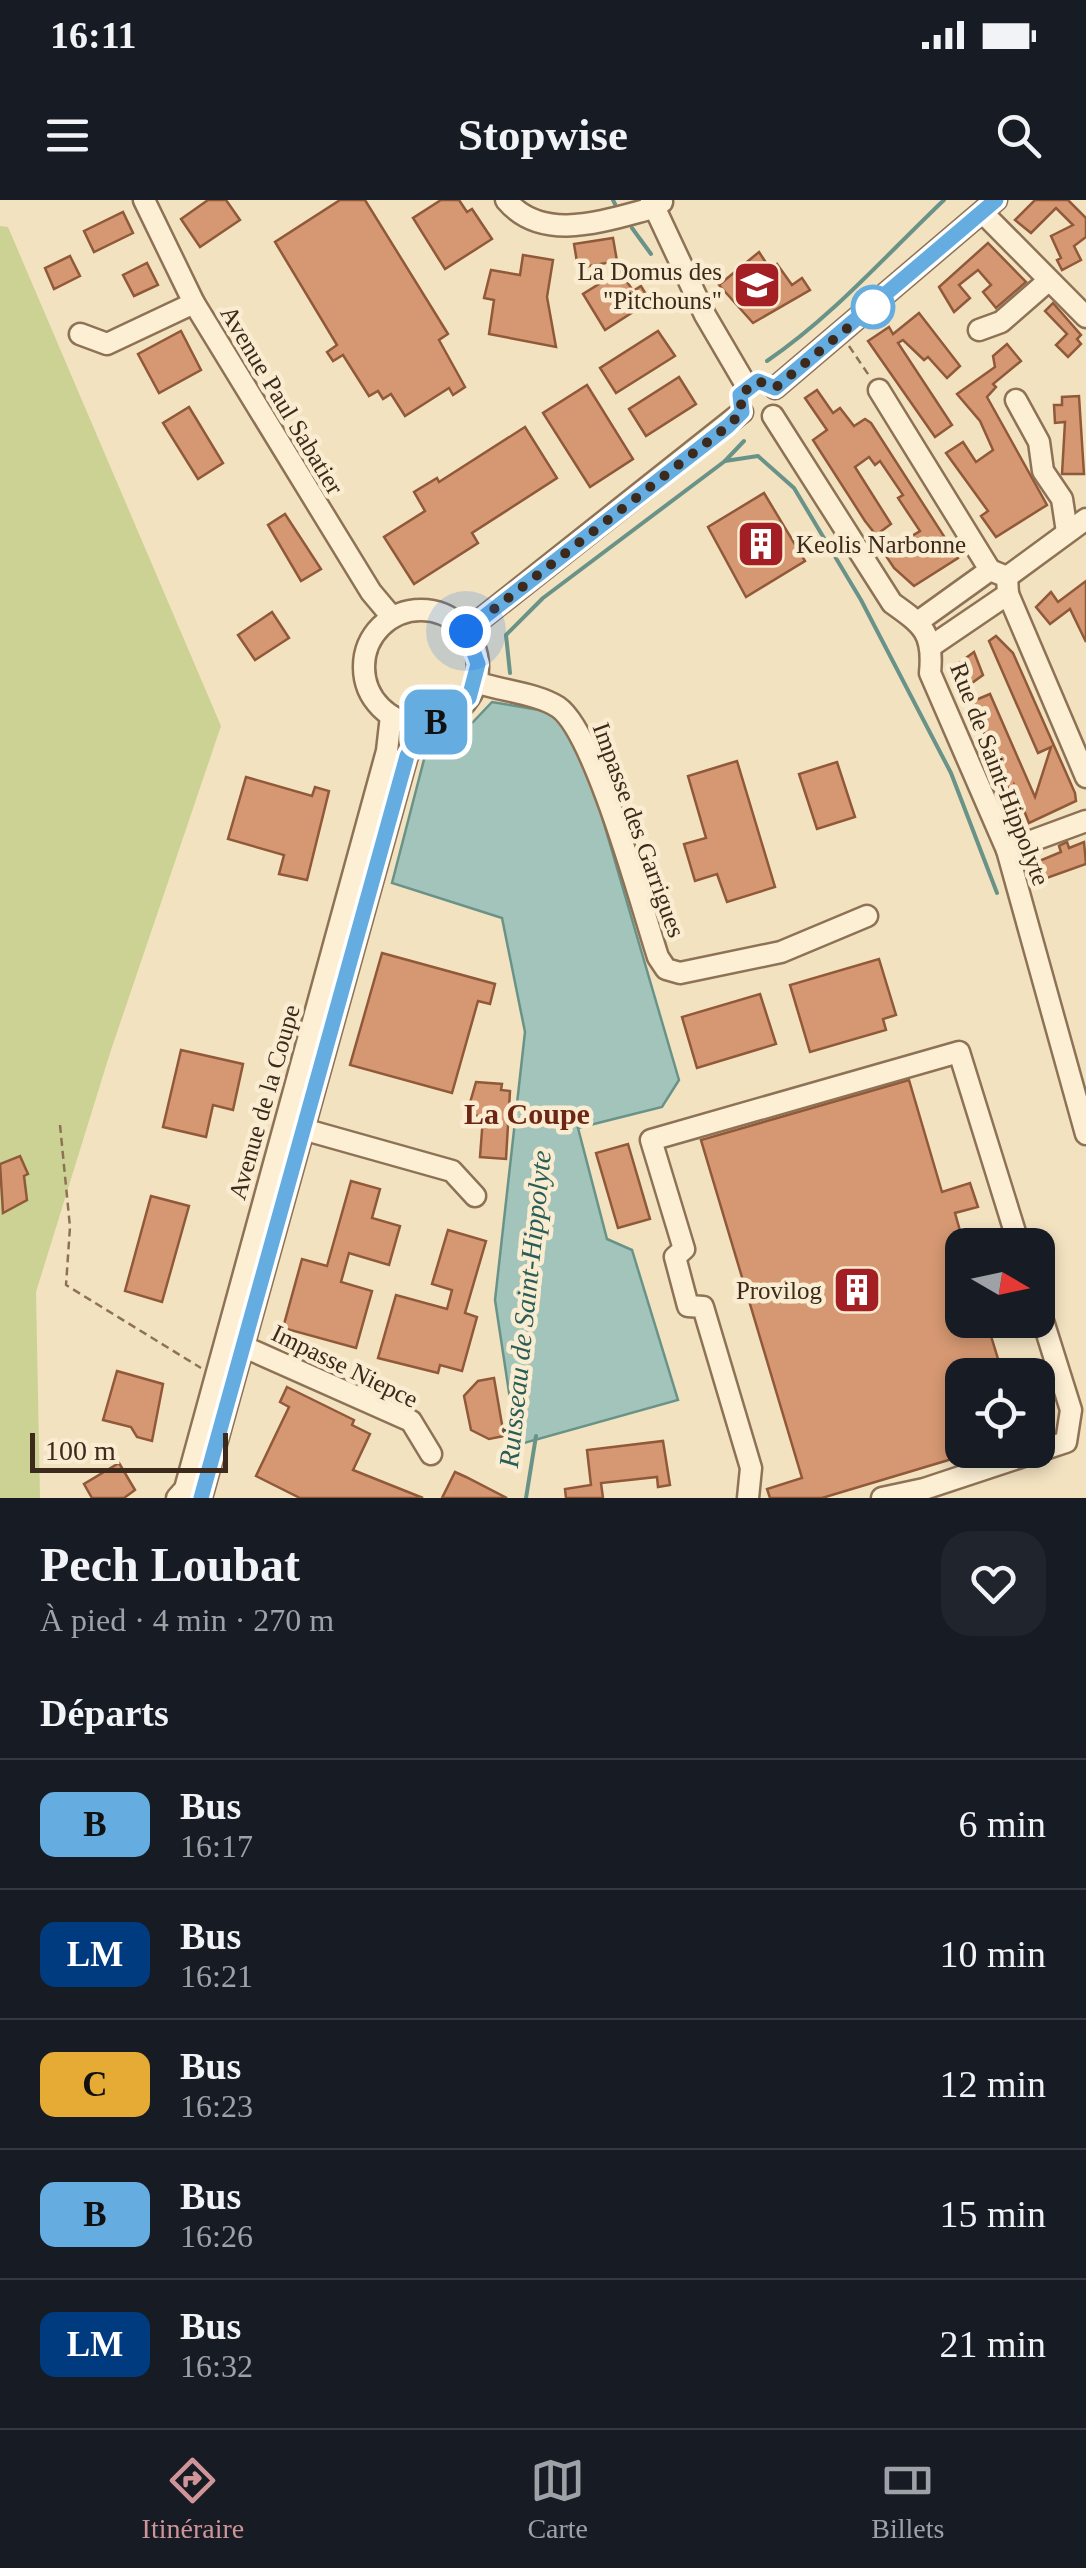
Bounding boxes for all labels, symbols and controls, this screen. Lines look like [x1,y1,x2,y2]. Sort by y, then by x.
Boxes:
text: 16:11 [50,14,137,56]
icon: menu [40,108,95,163]
icon: search [991,108,1046,163]
text: Stopwise [458,110,628,160]
place label: La Domus des "Pitchouns" [578,258,722,314]
school or university icon: La Domus des "Pitchouns" [731,259,783,311]
unlabelled marker [852,286,894,328]
street label: Avenue Paul Sabatier [215,301,349,500]
building icon: Keolis Narbonne [735,518,787,570]
place label: Keolis Narbonne [796,531,966,558]
your location [441,606,491,656]
street label: Rue de Saint-Hippolyte [945,659,1055,889]
line badge: B [404,690,468,754]
text: B [424,703,448,742]
street label: Impasse des Garrigues [588,719,690,941]
street label: Avenue de la Coupe [223,1001,305,1203]
district label: La Coupe [464,1097,590,1130]
water label: Ruisseau de Saint-Hippolyte [493,1149,557,1470]
north arrow [945,1228,1055,1338]
map controls [945,1228,1055,1468]
building icon: Provilog [831,1264,883,1316]
place label: Provilog [736,1277,822,1304]
street label: Impasse Niepce [268,1319,422,1413]
button: locate [945,1358,1055,1468]
scale bar [30,1428,228,1472]
text: 100 m [45,1435,116,1466]
button: heart [941,1531,1046,1636]
text: Pech Loubat [40,1538,300,1591]
text: À pied · 4 min · 270 m [40,1602,334,1638]
text: Départs [40,1692,169,1734]
text: Bus [180,1785,241,1827]
text: 6 min [958,1803,1046,1845]
text: B [83,1805,107,1844]
text: 16:17 [180,1828,253,1864]
text: Bus [180,1915,241,1957]
text: 10 min [939,1933,1046,1975]
text: LM [67,1935,123,1974]
text: 16:21 [180,1958,253,1994]
text: Bus [180,2045,241,2087]
text: 12 min [939,2063,1046,2105]
text: C [82,2065,108,2104]
text: 16:23 [180,2088,253,2124]
text: Bus [180,2175,241,2217]
text: 15 min [939,2193,1046,2235]
text: B [83,2195,107,2234]
text: 16:26 [180,2218,253,2254]
text: Bus [180,2305,241,2347]
text: 21 min [939,2323,1046,2365]
text: LM [67,2325,123,2364]
text: 16:32 [180,2348,253,2384]
tab: Itinéraire [142,2453,244,2545]
tab: Carte [527,2453,588,2545]
tab: Billets [871,2453,944,2545]

